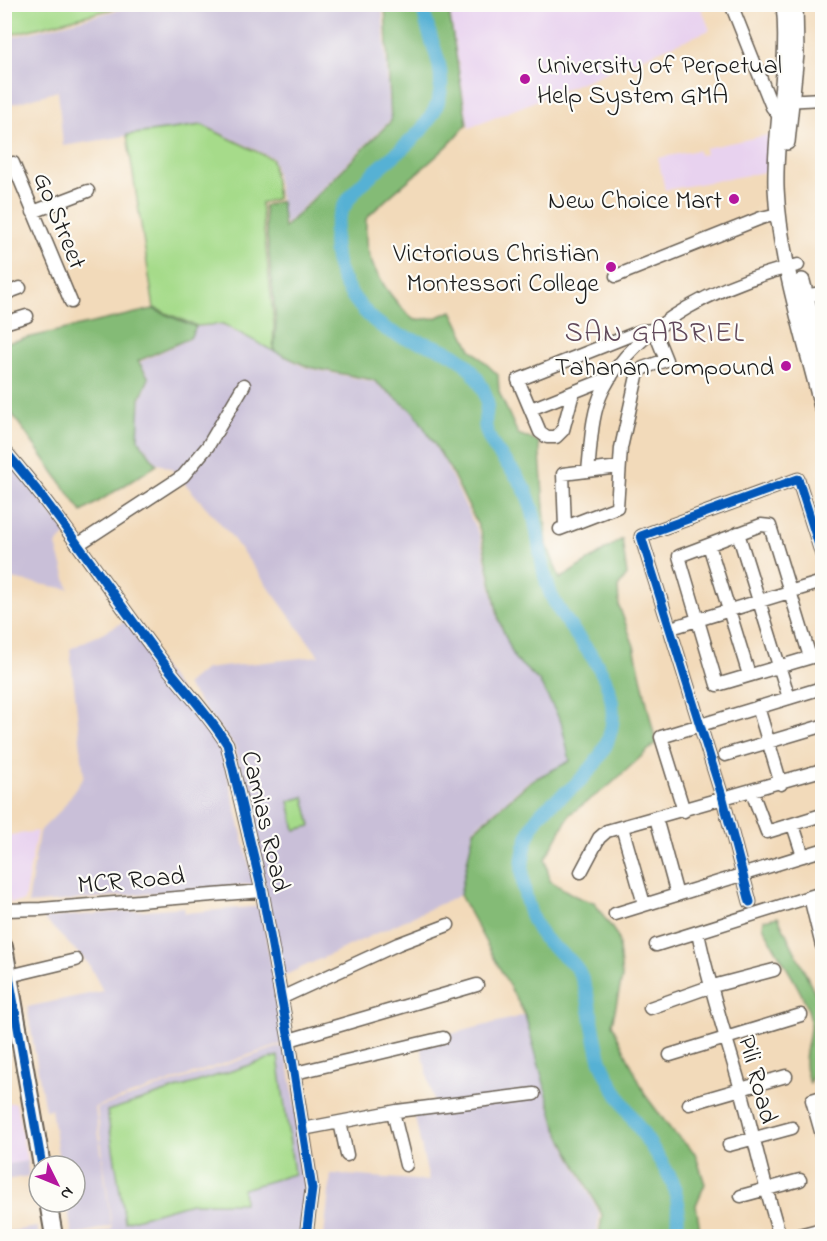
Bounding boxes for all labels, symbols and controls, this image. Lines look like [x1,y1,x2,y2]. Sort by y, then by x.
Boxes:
place label: University of Perpetual Help System GMA [537,48,782,116]
marker: University of Perpetual Help System GMA [518,72,532,86]
street label: Go Street [22,167,95,276]
place label: New Choice Mart [548,183,722,221]
marker: New Choice Mart [727,192,741,206]
place label: Victorious Christian Montessori College [392,236,599,304]
marker: Victorious Christian Montessori College [604,260,618,274]
district label: SAN GABRIEL [565,314,745,355]
place label: Tahanan Compound [555,350,774,388]
marker: Tahanan Compound [779,359,793,373]
street label: Camias Road [229,747,299,896]
street label: MCR Road [76,858,187,906]
street label: Pili Road [726,1031,786,1129]
north arrow [27,1154,87,1214]
text: N [54,1181,79,1205]

